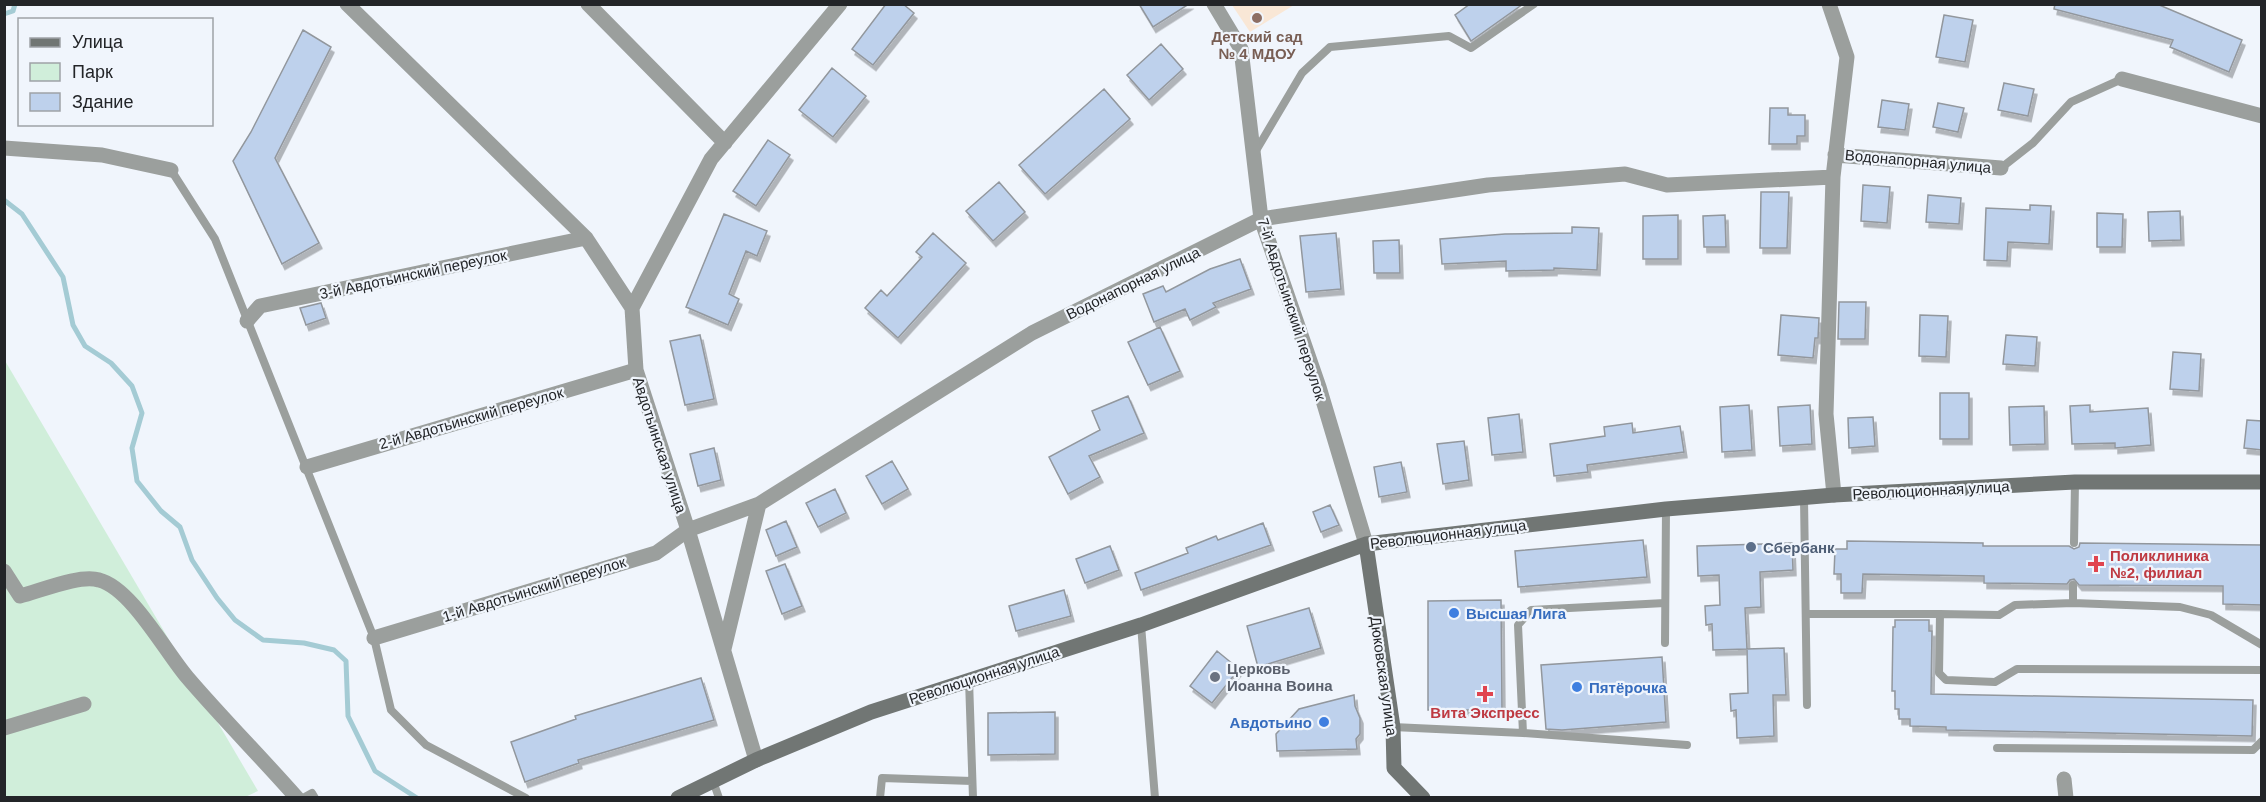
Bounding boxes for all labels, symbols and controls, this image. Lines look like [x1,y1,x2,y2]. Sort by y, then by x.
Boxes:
marker: Детский сад № 4 МДОУ [1250,11,1264,25]
legend [18,18,213,126]
place label: Детский сад № 4 МДОУ [1211,28,1303,62]
text: Улица [72,32,124,52]
text: Парк [72,62,113,82]
text: Здание [72,92,133,112]
street label: Водонапорная улица [1844,146,1992,176]
street label: 7-й Авдотьинский переулок [1254,216,1330,403]
street label: Водонапорная улица [1063,243,1203,323]
street label: 3-й Авдотьинский переулок [318,246,508,302]
street label: Авдотьинская улица [630,375,690,516]
street label: 2-й Авдотьинский переулок [377,383,565,452]
street label: Революционная улица [1852,477,2011,503]
street label: Революционная улица [1369,516,1528,552]
place label: Сбербанк [1763,539,1835,556]
marker: Сбербанк [1744,540,1758,554]
place label: Поликлиника №2, филиал [2110,547,2210,581]
street label: 1-й Авдотьинский переулок [440,553,628,625]
marker: Поликлиника №2, филиал [2087,555,2105,573]
place label: Высшая Лига [1466,605,1567,622]
marker: Высшая Лига [1447,606,1461,620]
street label: Дюковская улица [1367,615,1401,738]
street label: Революционная улица [907,642,1062,707]
place label: Церковь Иоанна Воина [1227,660,1333,694]
marker: Церковь Иоанна Воина [1208,670,1222,684]
place label: Пятёрочка [1589,679,1667,696]
marker: Пятёрочка [1570,680,1584,694]
marker: Вита Экспресс [1478,687,1492,701]
place label: Вита Экспресс [1430,704,1540,721]
place label: Авдотьино [1230,714,1312,731]
marker: Авдотьино [1317,715,1331,729]

